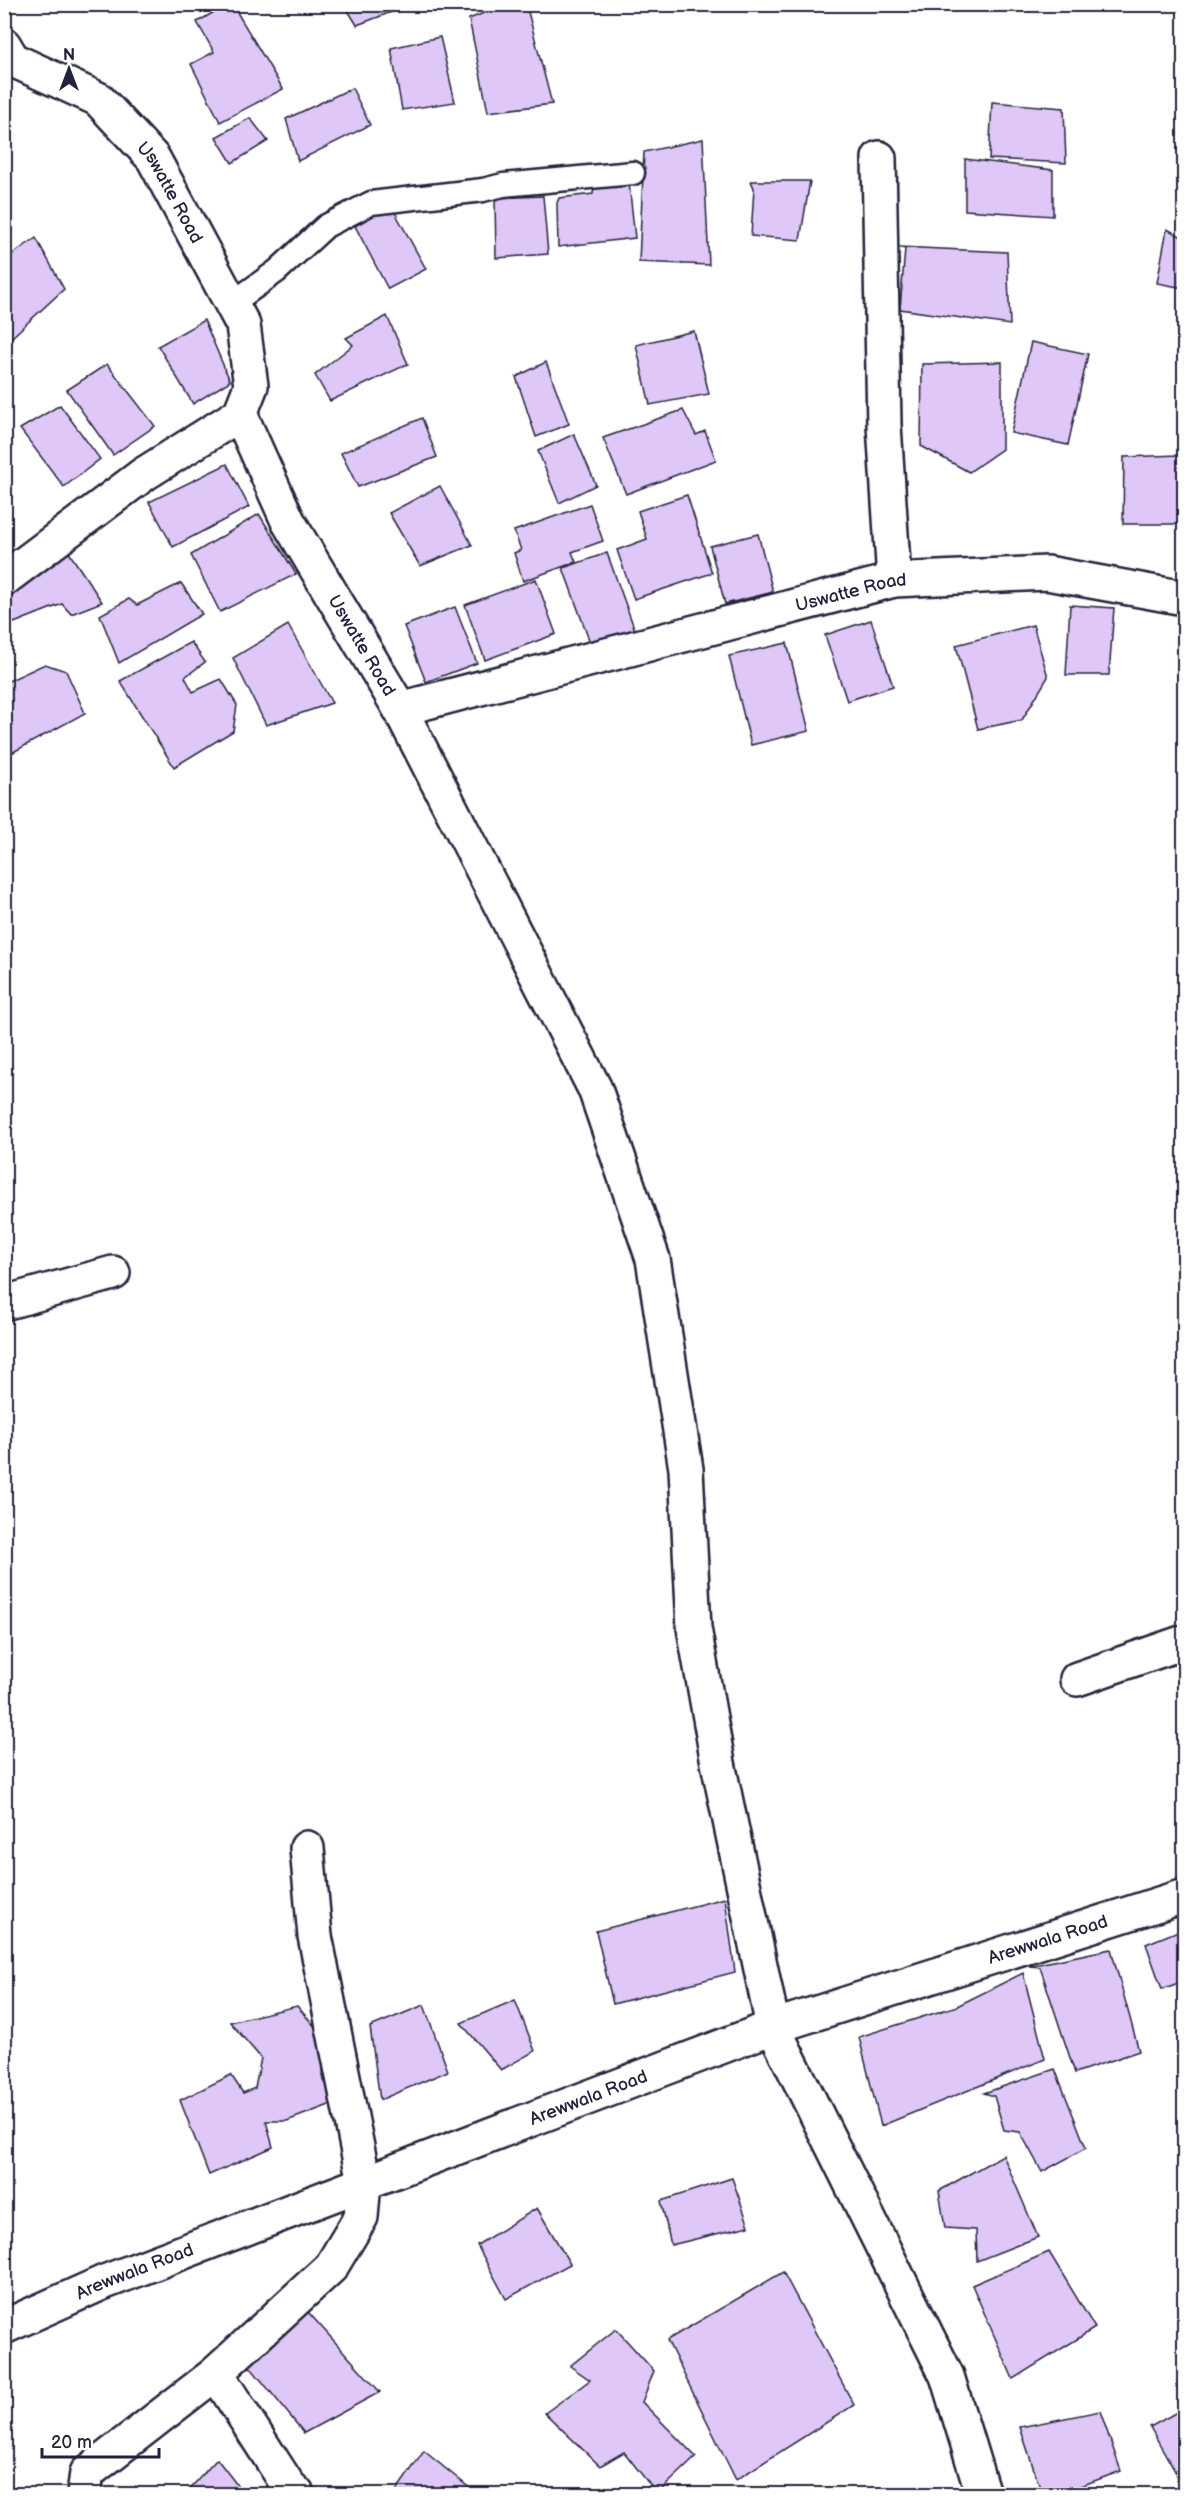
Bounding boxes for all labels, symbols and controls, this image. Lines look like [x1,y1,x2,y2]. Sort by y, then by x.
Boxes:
north arrow [39,39,99,99]
text: N [63,46,75,65]
street label: Uswatte Road [132,138,207,247]
street label: Uswatte Road [793,569,907,616]
street label: Uswatte Road [323,591,400,700]
street label: Arewwala Road [985,1911,1110,1969]
street label: Arewwala Road [527,2066,651,2130]
street label: Arewwala Road [73,2239,196,2304]
scale bar [42,2421,159,2459]
text: 20 m [51,2432,92,2453]

